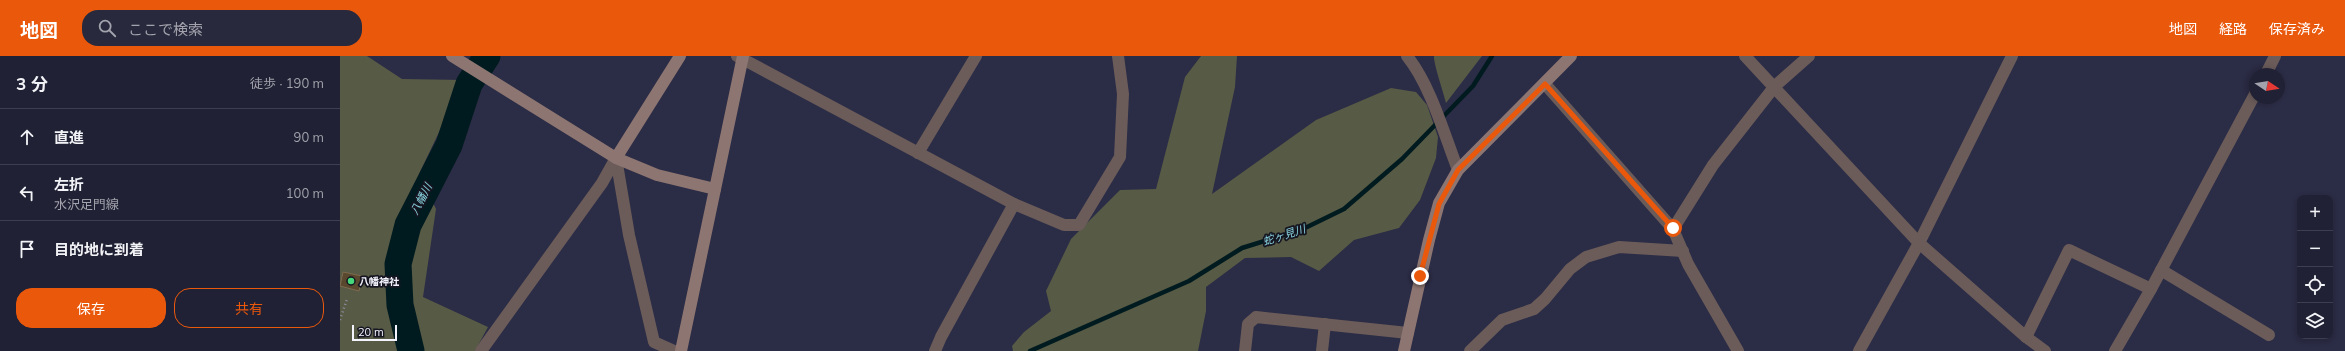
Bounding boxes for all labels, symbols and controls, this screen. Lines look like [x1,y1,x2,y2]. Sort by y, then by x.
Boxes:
search box [82,10,362,46]
icon: search [96,17,118,39]
text: 地図 [20,18,58,42]
text: ここで検索 [128,20,203,39]
text: 地図 [2169,20,2197,38]
text: 経路 [2219,20,2247,38]
text: 保存済み [2269,20,2325,38]
north arrow [2249,68,2285,104]
text: 3 分 [16,73,48,94]
text: 徒歩 · 190 m [250,75,324,91]
icon: ahead [16,126,38,148]
text: 直進 [54,128,84,147]
text: 90 m [294,129,324,145]
text: 左折 [54,175,84,194]
water label: 八幡川 [407,180,435,217]
icon: left [16,182,38,204]
text: 100 m [286,185,324,201]
map controls [2297,195,2333,339]
button: + [2297,195,2333,231]
text: 水沢足門線 [54,196,119,212]
route start [1664,219,1682,237]
water label: 蛇ヶ見川 [1261,221,1308,248]
button: − [2297,231,2333,267]
icon: arrive [16,238,38,260]
text: 目的地に到着 [54,240,144,259]
route end [1411,267,1429,285]
button: locate [2297,267,2333,303]
place label: 八幡神社 [359,275,400,288]
marker: 八幡神社 [346,276,356,286]
button: 保存 [16,288,166,328]
button: 共有 [174,288,324,328]
button: layers [2297,303,2333,339]
scale bar [352,323,397,342]
text: 20 m [358,325,384,339]

